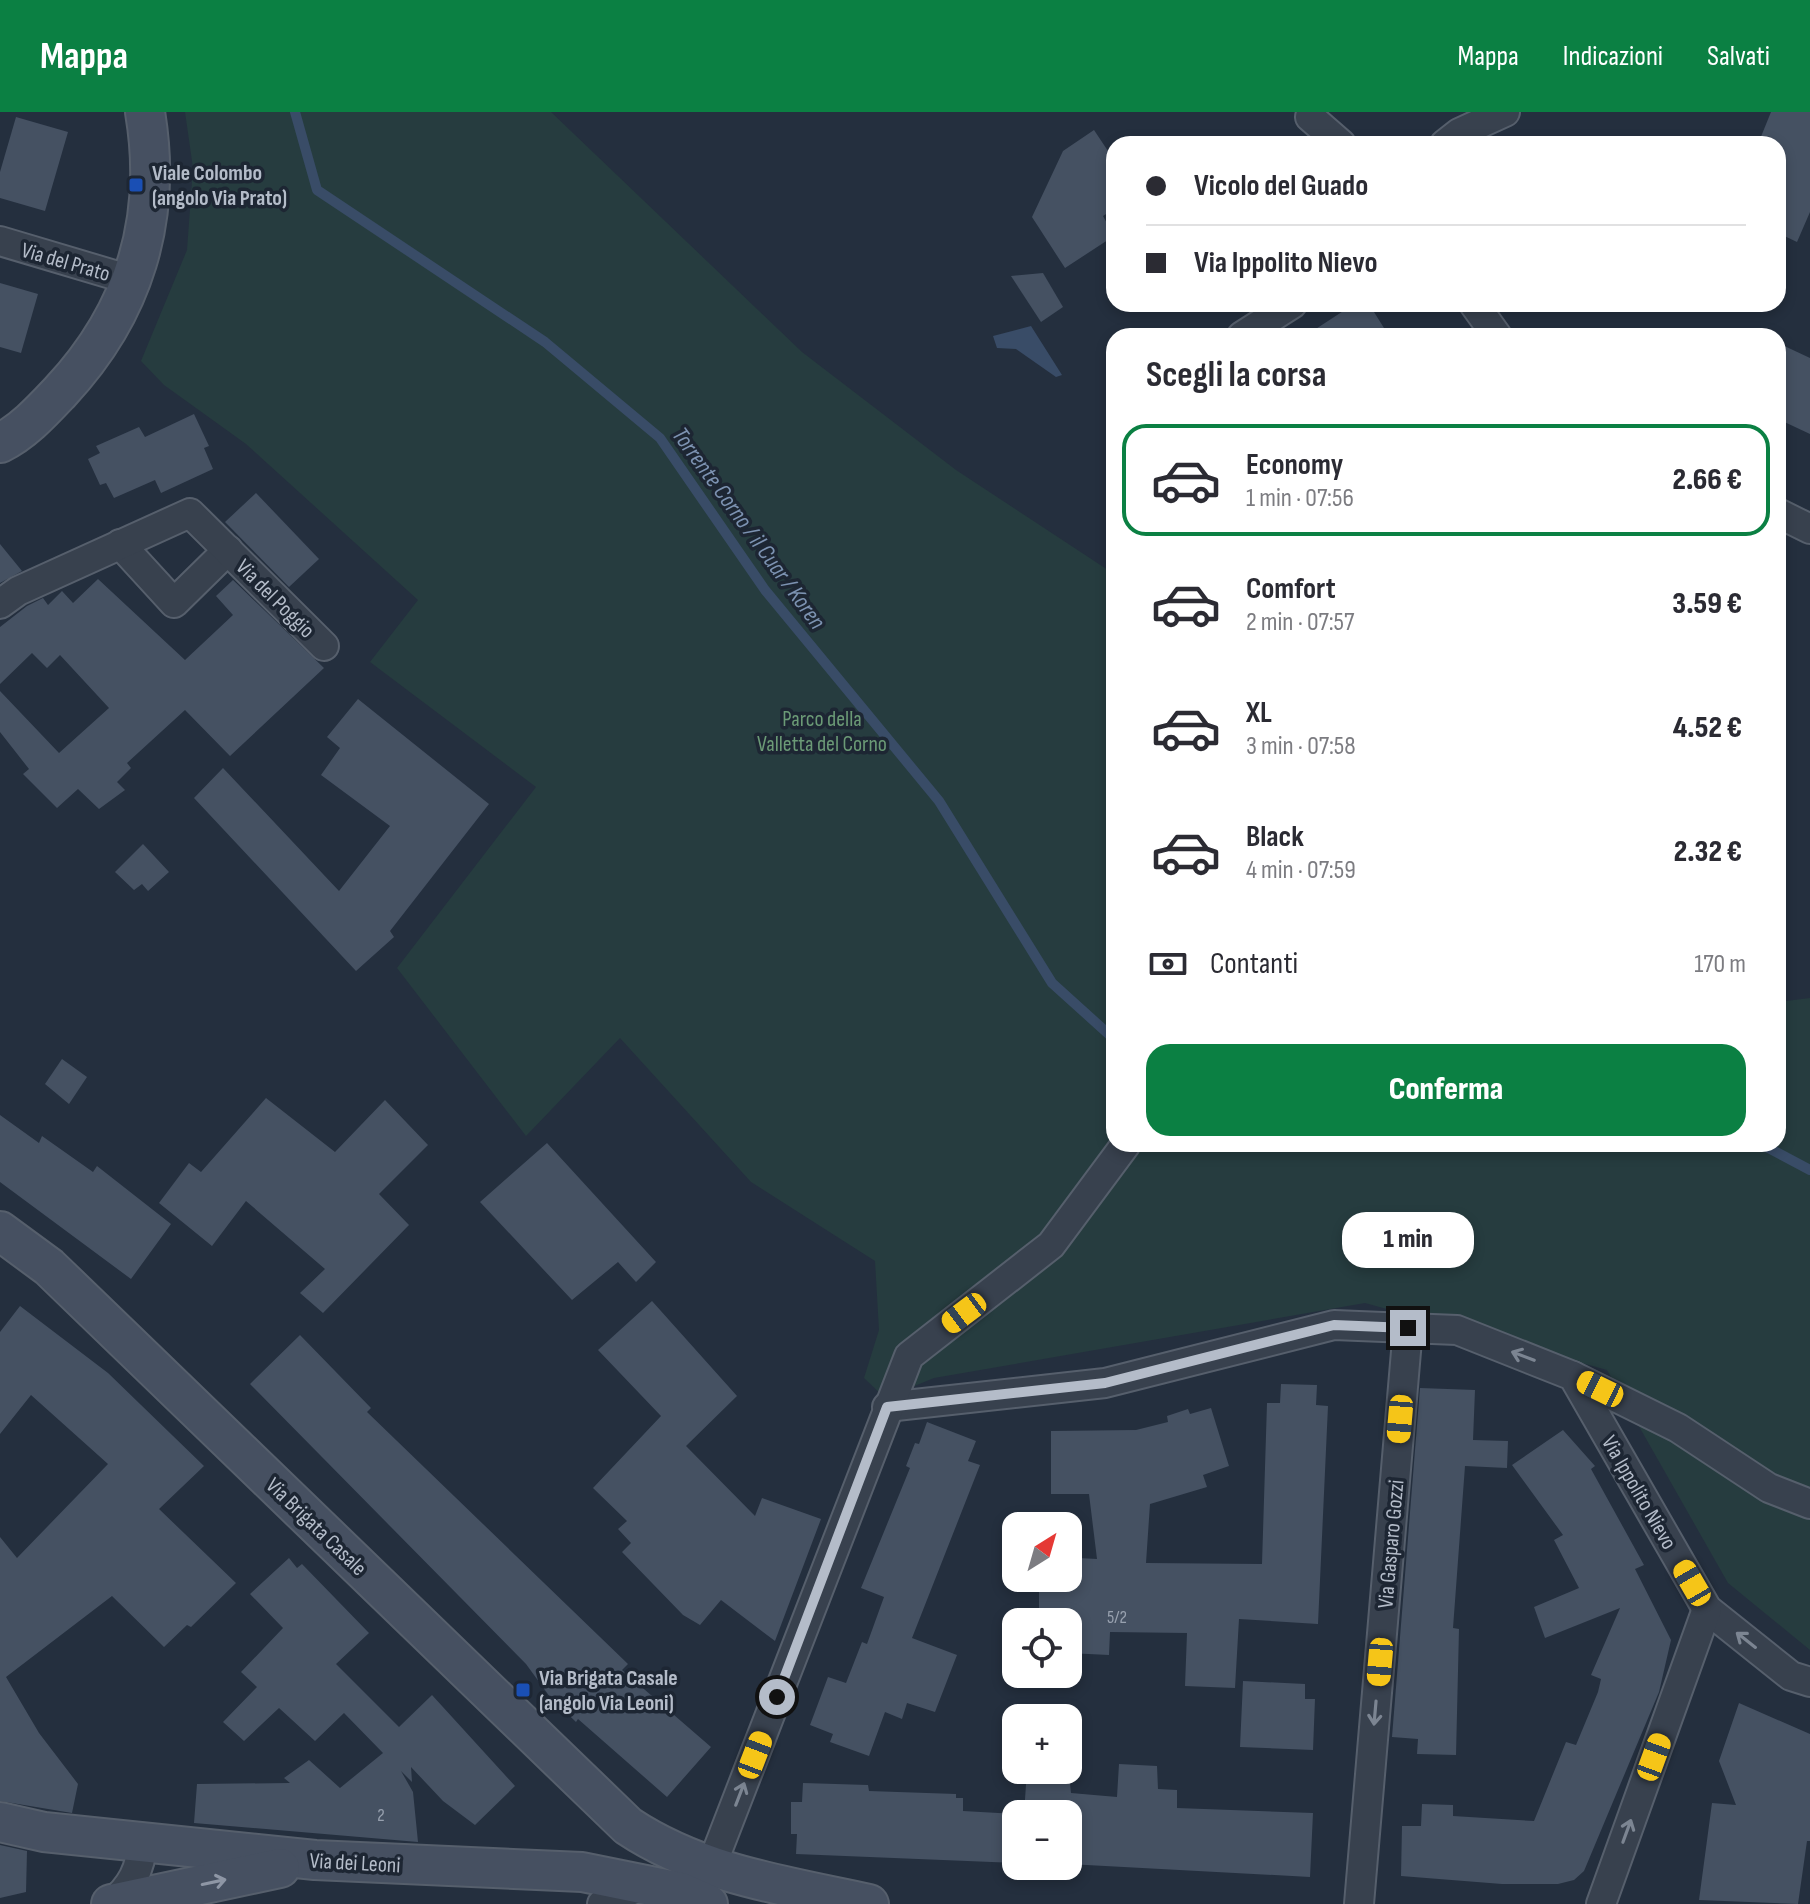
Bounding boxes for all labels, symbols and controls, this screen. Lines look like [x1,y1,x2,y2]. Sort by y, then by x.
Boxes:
text: Mappa [40,34,128,79]
text: Mappa [1458,40,1519,73]
text: Indicazioni [1563,40,1663,73]
text: Salvati [1707,40,1770,73]
place label: Viale Colombo (angolo Via Prato) [152,160,287,212]
text: Vicolo del Guado [1194,168,1368,204]
marker: Viale Colombo (angolo Via Prato) [127,176,145,194]
street label: Via del Prato [18,237,113,288]
text: Via Ippolito Nievo [1194,245,1378,281]
text: Scegli la corsa [1146,354,1326,397]
water label: Torrente Corno / il Cuar / Koren [666,422,832,635]
icon: car [1150,444,1222,516]
text: Economy [1246,447,1343,483]
text: 2.66 € [1672,462,1742,498]
text: 1 min · 07:56 [1246,483,1354,514]
street label: Via del Poggio [230,554,320,644]
icon: car [1150,568,1222,640]
text: Comfort [1246,571,1336,607]
text: 3.59 € [1672,586,1742,622]
text: 2 min · 07:57 [1246,607,1354,638]
icon: car [1150,692,1222,764]
text: XL [1246,695,1272,731]
park label: Parco della Valletta del Corno [757,706,887,758]
text: 4.52 € [1673,710,1742,746]
text: 3 min · 07:58 [1246,731,1356,762]
icon: car [1150,816,1222,888]
text: Black [1246,819,1304,855]
text: 2.32 € [1674,834,1742,870]
text: 4 min · 07:59 [1246,855,1356,886]
icon: cash [1146,942,1190,986]
text: Contanti [1210,946,1298,982]
text: 170 m [1694,949,1746,980]
button: Conferma [1146,1044,1746,1136]
callout: 1 min [1342,1212,1474,1268]
text: 1 min [1383,1224,1433,1255]
car [938,1289,990,1337]
route end [1390,1310,1426,1346]
one-way arrow [1511,1348,1536,1362]
car [1573,1368,1627,1410]
car [1386,1394,1414,1444]
street label: Via Ippolito Nievo [1595,1431,1682,1555]
street label: Via Brigata Casale [260,1472,372,1582]
street label: Via Gasparo Gozzi [1372,1479,1411,1610]
north arrow [1002,1512,1082,1592]
map controls [1002,1512,1082,1880]
car [1670,1556,1714,1610]
house number: 5/2 [1107,1607,1127,1628]
button: locate [1002,1608,1082,1688]
one-way arrow [1736,1631,1757,1649]
car [1366,1637,1394,1687]
place label: Via Brigata Casale (angolo Via Leoni) [539,1665,678,1717]
route start [759,1679,795,1715]
marker: Via Brigata Casale (angolo Via Leoni) [514,1681,532,1699]
one-way arrow [1367,1699,1382,1726]
button: + [1002,1704,1082,1784]
car [735,1728,775,1782]
car [1635,1730,1673,1784]
one-way arrow [734,1783,748,1807]
button: − [1002,1800,1082,1880]
house number: 2 [377,1805,385,1826]
one-way arrow [1621,1818,1636,1843]
street label: Via dei Leoni [309,1848,401,1879]
one-way arrow [201,1874,227,1889]

